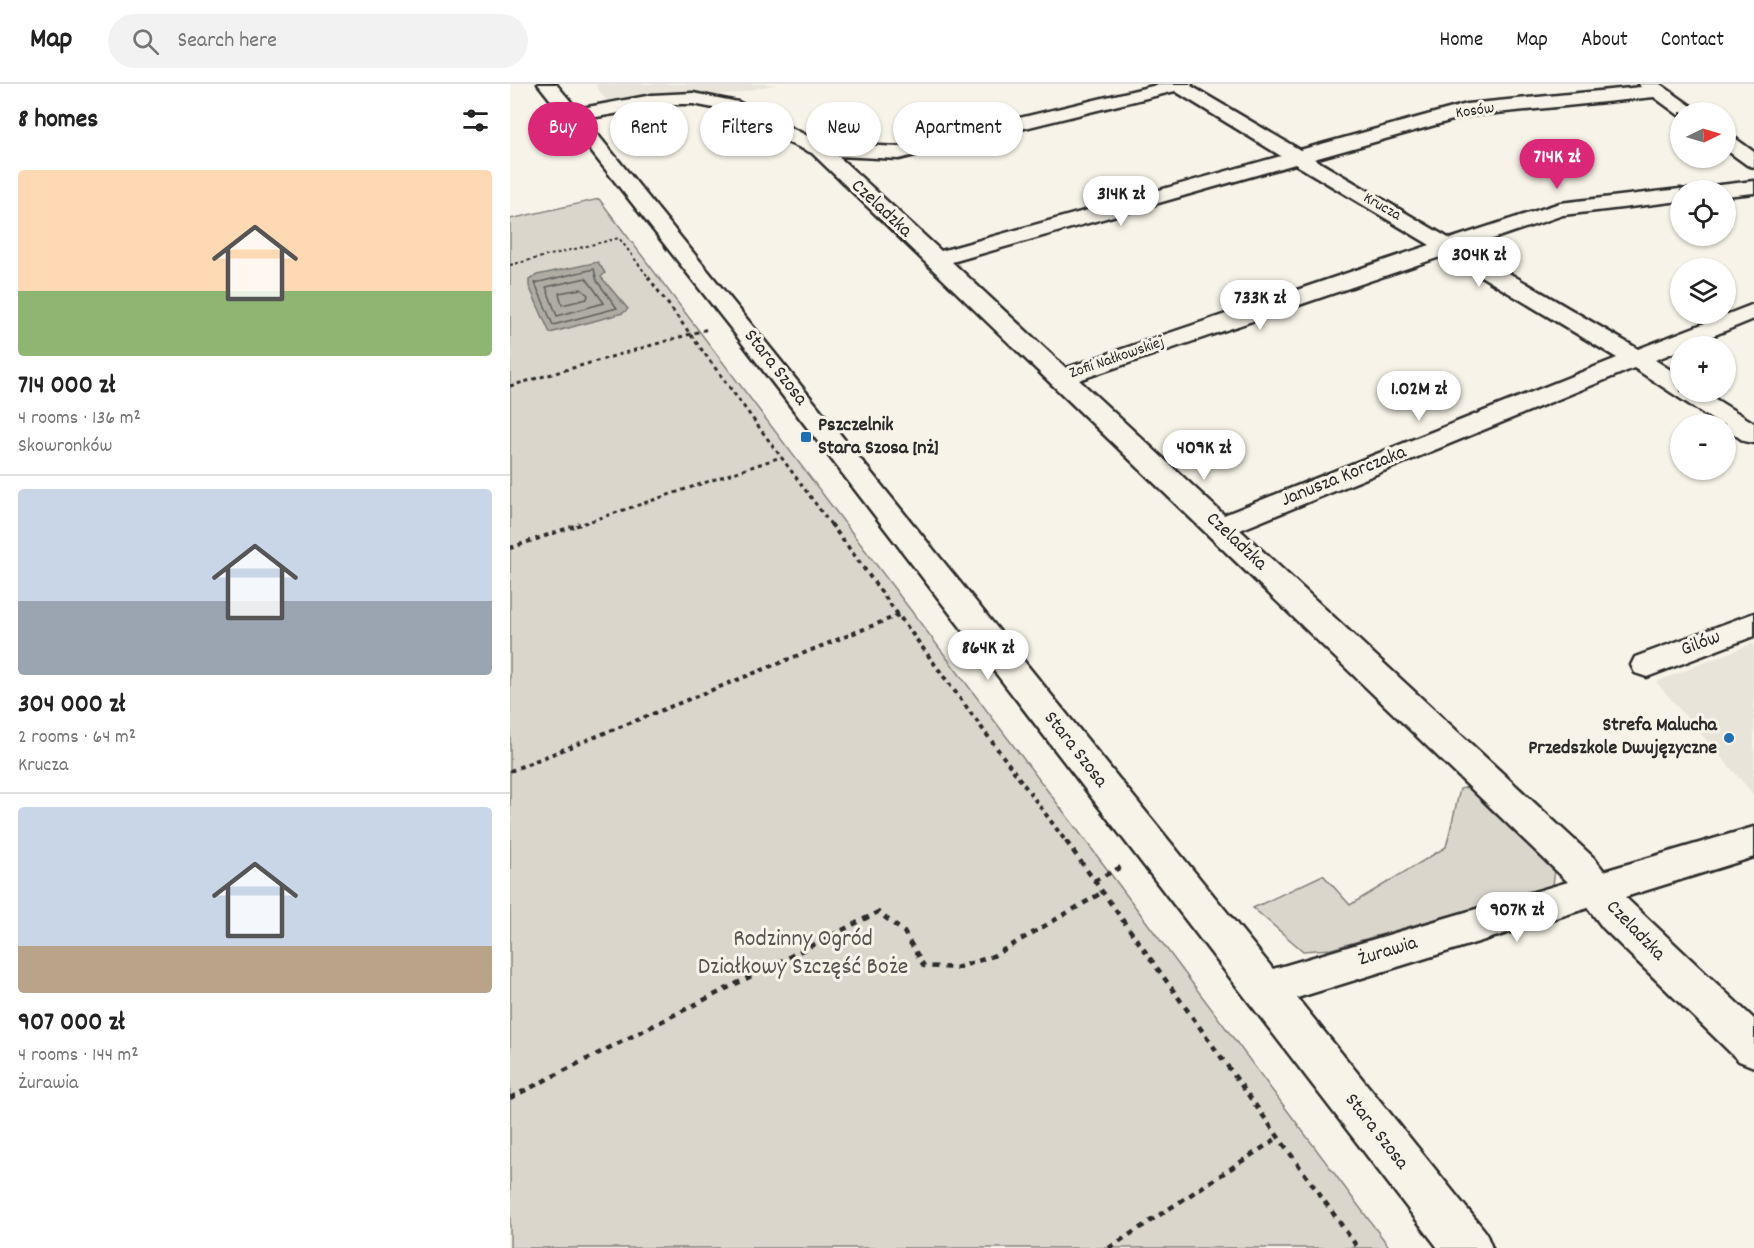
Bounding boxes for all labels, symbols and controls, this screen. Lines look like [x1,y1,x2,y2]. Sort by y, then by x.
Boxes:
search box [108,14,528,68]
text: Map [30,21,72,61]
icon: search [129,25,162,58]
text: Search here [177,26,277,57]
text: Home [1439,26,1483,56]
text: Map [1516,26,1548,56]
text: About [1581,26,1628,56]
text: Contact [1661,26,1724,56]
street label: Kosów [1454,97,1496,125]
text: 8 homes [18,102,98,139]
chip: Buy [528,102,598,156]
chip: Rent [610,102,688,156]
chip: Filters [700,102,794,156]
chip: New [806,102,881,156]
chip: Apartment [893,102,1023,156]
north arrow [1670,102,1736,168]
map controls [1670,102,1736,480]
icon: filters [459,104,492,137]
pin: 714K zł [1502,139,1612,190]
text: 714K zł [1534,144,1580,172]
street label: Czeladzka [844,173,918,245]
pin: 314K zł [1066,176,1176,227]
button: locate [1670,180,1736,246]
text: 314K zł [1097,181,1145,209]
street label: Krucza [1359,187,1406,227]
icon: home [201,209,309,317]
pin: 304K zł [1424,237,1534,288]
text: 304K zł [1452,242,1506,270]
button: layers [1670,258,1736,324]
pin: 733K zł [1205,280,1315,331]
text: 733K zł [1234,285,1286,313]
street label: Stara Szosa [736,324,814,413]
street label: Zofii Nałkowskiej [1066,331,1168,385]
button: + [1670,336,1736,402]
text: 714 000 zł [18,368,115,405]
pin: 1.02M zł [1357,371,1481,422]
text: 1.02M zł [1391,376,1447,404]
text: 4 rooms · 136 m² [18,405,141,433]
place label: Pszczelnik Stara Szosa [nż] [818,412,939,463]
button: − [1670,414,1736,480]
marker: Pszczelnik Stara Szosa [nż] [799,430,813,444]
pin: 409K zł [1149,430,1259,481]
text: Skowronków [18,433,112,461]
text: 409K zł [1177,435,1231,463]
street label: Janusza Korczaka [1277,439,1411,515]
street label: Czeladzka [1199,506,1273,578]
icon: home [201,528,309,636]
street label: Gilów [1677,624,1725,664]
pin: 864K zł [933,630,1043,681]
text: 864K zł [962,635,1014,663]
text: 304 000 zł [18,687,125,724]
street label: Stara Szosa [1036,706,1114,795]
place label: Strefa Malucha Przedszkole Dwujęzyczne [1528,712,1718,763]
text: 2 rooms · 64 m² [18,724,136,752]
marker: Strefa Malucha Przedszkole Dwujęzyczne [1722,731,1736,745]
text: Krucza [18,752,68,780]
icon: home [201,846,309,954]
pin: 907K zł [1462,892,1572,943]
street label: Czeladzka [1599,894,1672,968]
text: 907K zł [1490,897,1544,925]
park label: Rodzinny Ogród Działkowy Szczęść Boże [698,923,908,985]
street label: Żurawia [1355,930,1422,974]
text: 907 000 zł [18,1005,125,1042]
text: 4 rooms · 144 m² [18,1042,139,1070]
text: Żurawia [18,1070,78,1098]
street label: Stara Szosa [1337,1088,1415,1177]

